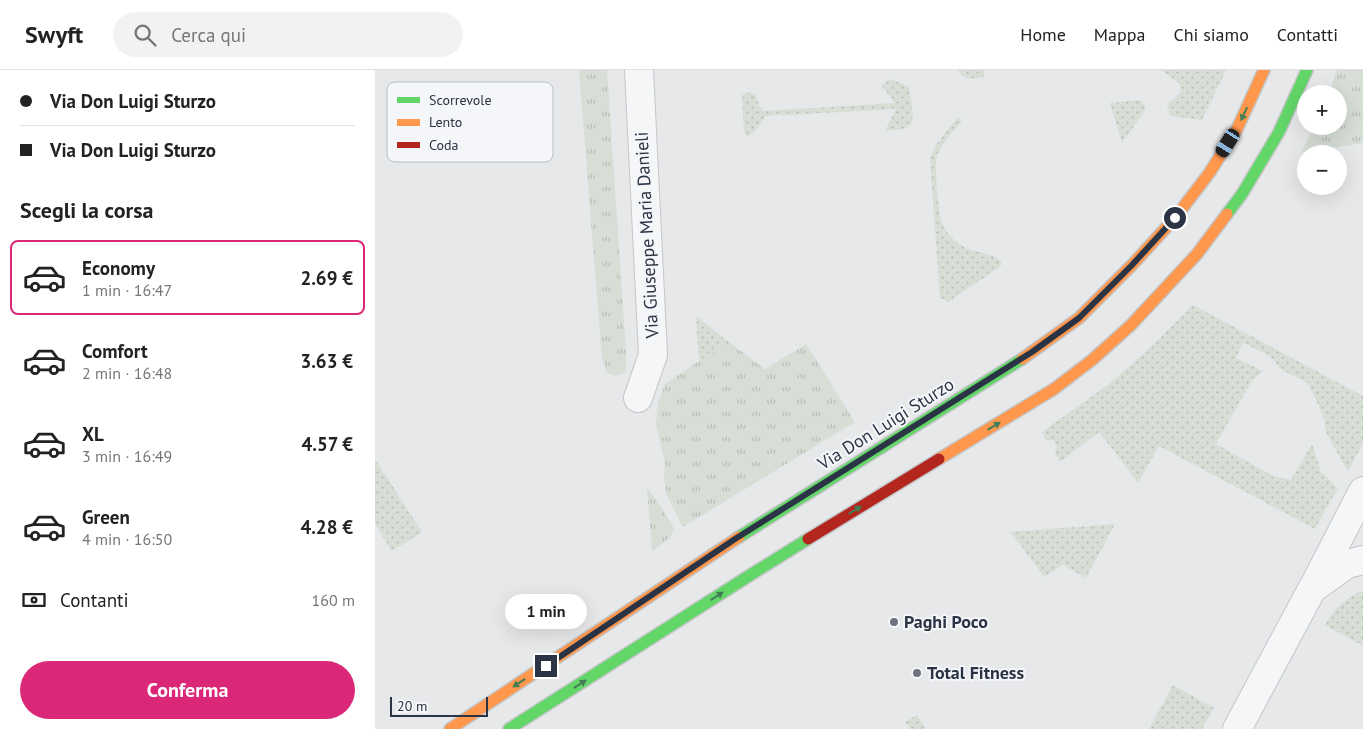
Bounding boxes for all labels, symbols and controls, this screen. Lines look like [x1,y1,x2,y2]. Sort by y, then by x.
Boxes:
search box [113,12,463,57]
text: Swyft [25,19,83,50]
icon: search [131,21,159,49]
text: Cerca qui [171,23,246,47]
text: Home [1020,23,1066,46]
text: Mappa [1094,23,1145,46]
text: Chi siamo [1173,23,1249,46]
text: Contatti [1277,23,1338,46]
legend [387,82,553,162]
map controls [1297,85,1347,195]
button: + [1297,85,1347,135]
text: Via Don Luigi Sturzo [50,89,216,113]
text: Scorrevole [429,91,492,109]
one-way arrow [1239,107,1247,121]
text: Lento [429,113,462,131]
car [1213,126,1242,160]
street label: Via Giuseppe Maria Danieli [630,131,663,340]
text: Coda [429,136,459,154]
text: Via Don Luigi Sturzo [50,138,216,162]
button: − [1297,145,1347,195]
text: Scegli la corsa [20,196,153,224]
route start [1164,207,1186,229]
icon: car [22,255,67,300]
text: Economy [82,256,155,280]
text: 2.69 € [300,266,353,290]
text: 1 min · 16:47 [82,280,172,300]
icon: car [22,338,67,383]
text: Comfort [82,339,148,363]
text: 3.63 € [300,349,353,373]
text: 2 min · 16:48 [82,363,172,383]
street label: Via Don Luigi Sturzo [812,372,958,475]
icon: car [22,421,67,466]
one-way arrow [987,421,1000,430]
text: XL [82,422,104,446]
text: 4.57 € [301,432,353,456]
text: 3 min · 16:49 [82,446,172,466]
icon: car [22,504,67,549]
text: Green [82,505,130,529]
one-way arrow [848,506,861,515]
text: 4.28 € [300,515,353,539]
text: 4 min · 16:50 [82,529,172,549]
icon: cash [20,586,48,614]
text: Contanti [60,588,129,612]
text: 160 m [312,590,355,610]
one-way arrow [710,591,723,601]
callout: 1 min [505,594,587,628]
text: 1 min [526,601,566,621]
place label: Paghi Poco [904,610,988,633]
marker: Paghi Poco [888,616,900,628]
route end [535,655,557,677]
button: Conferma [20,661,355,719]
place label: Total Fitness [927,661,1024,684]
marker: Total Fitness [911,667,923,679]
one-way arrow [512,679,525,688]
one-way arrow [573,679,587,689]
scale bar [390,694,487,717]
text: 20 m [397,697,427,715]

